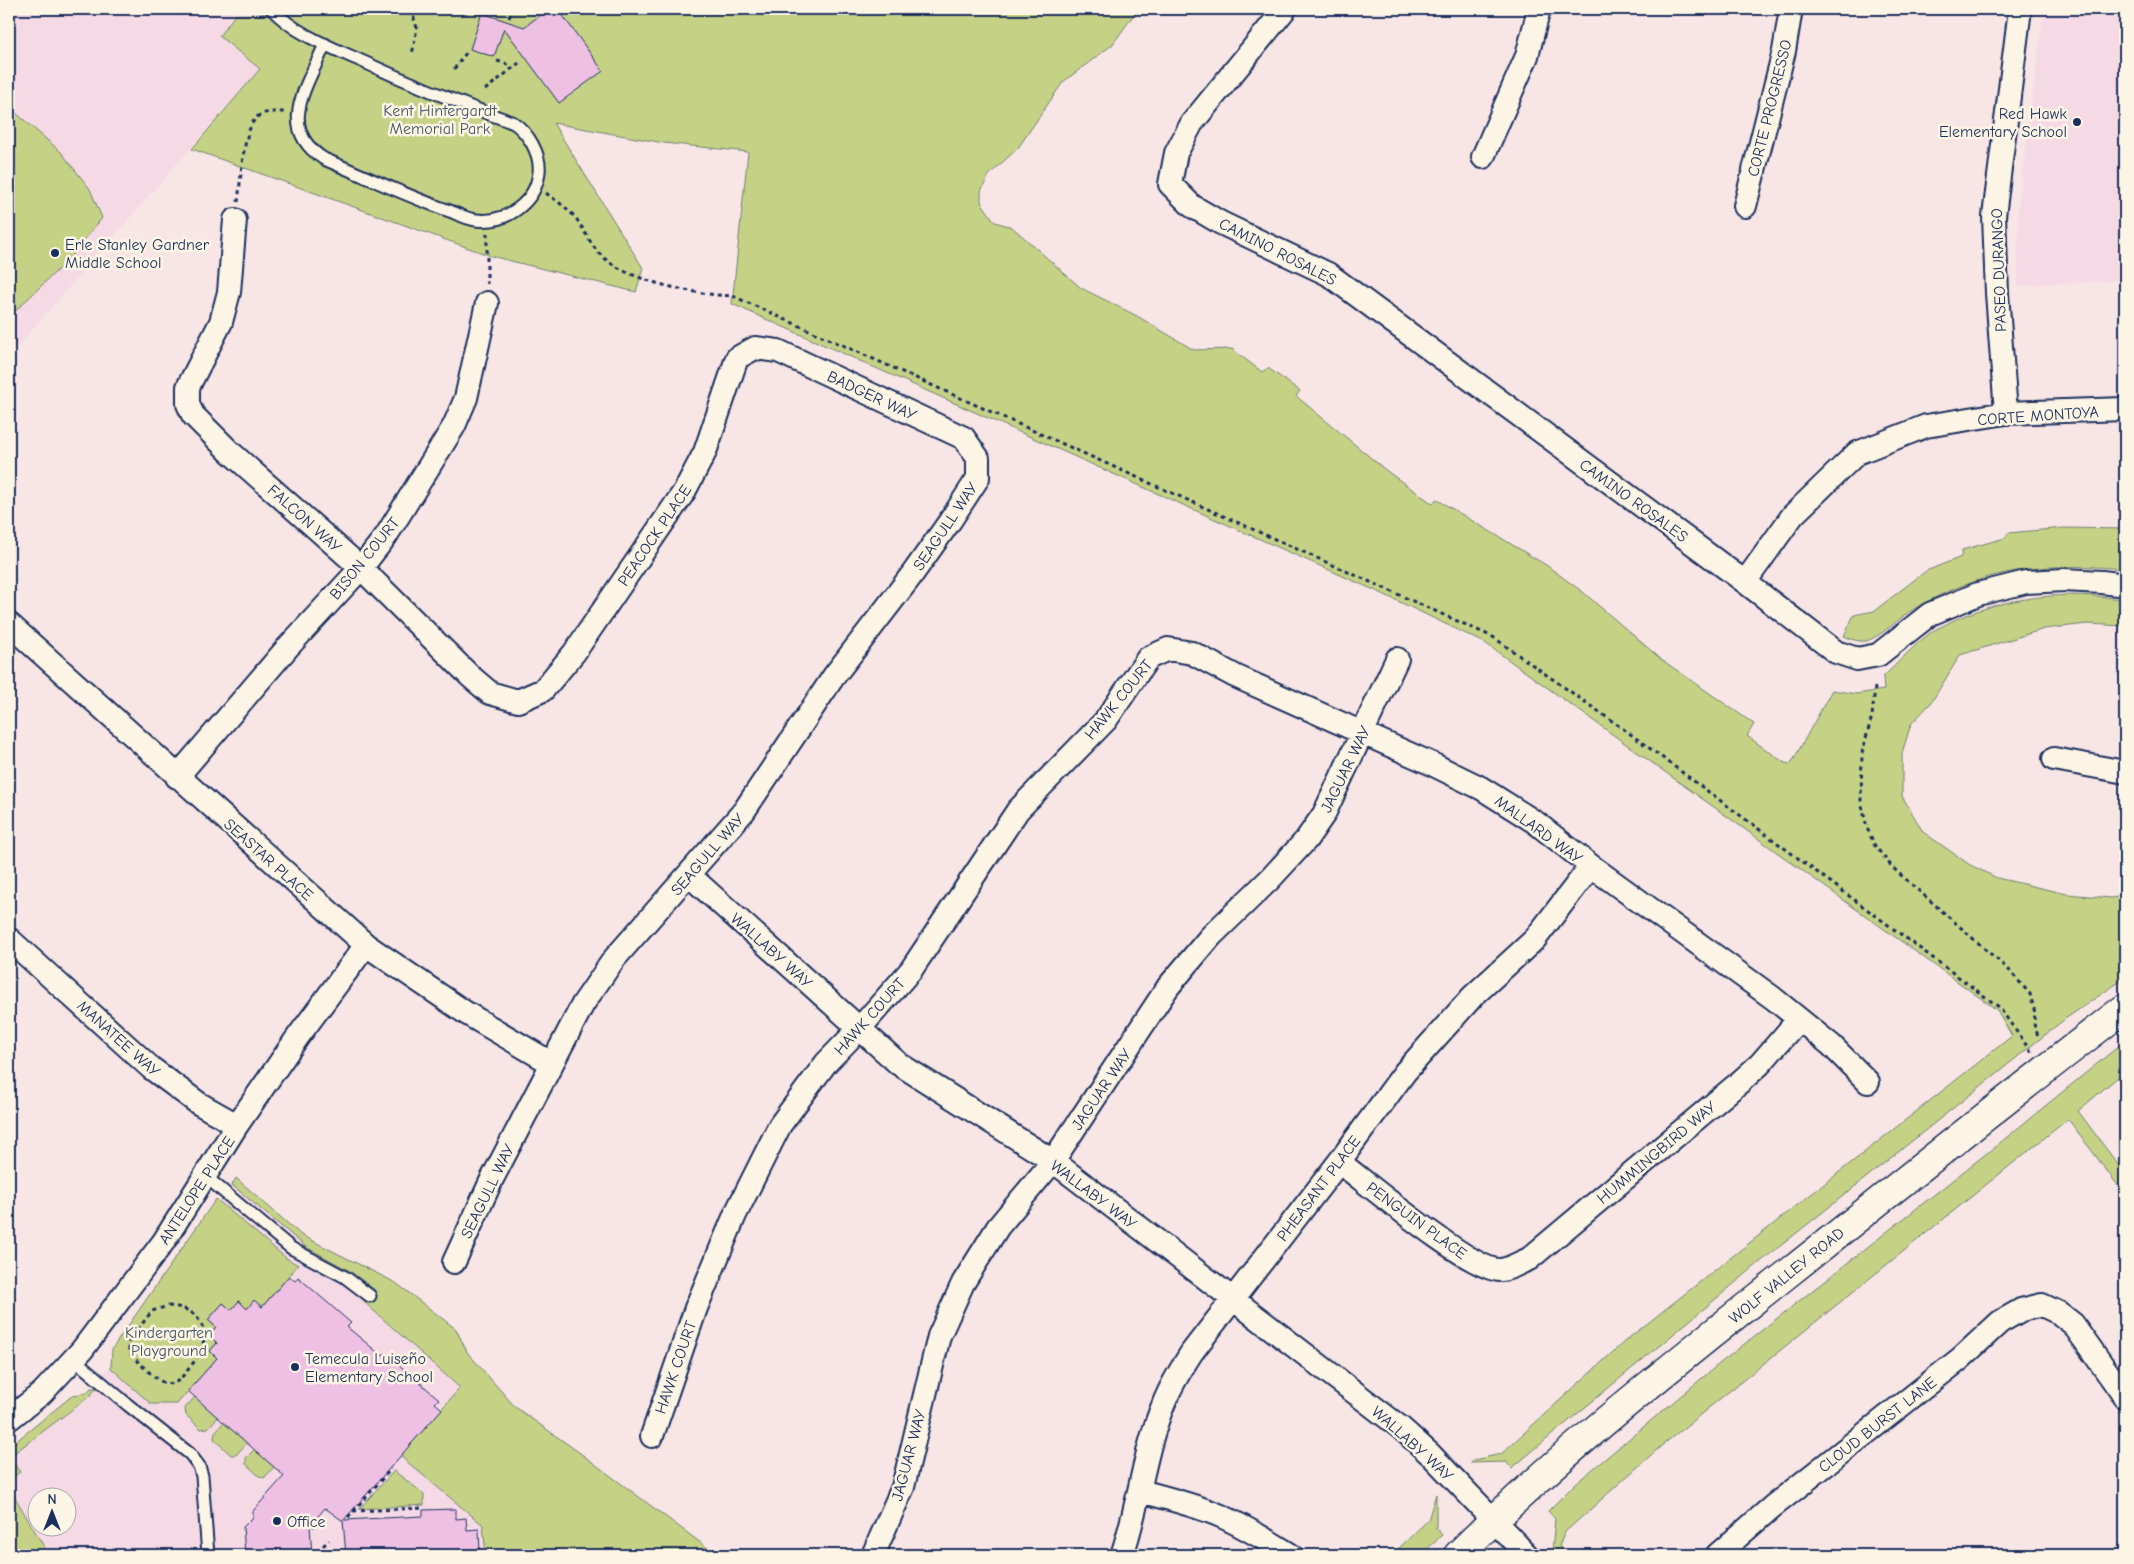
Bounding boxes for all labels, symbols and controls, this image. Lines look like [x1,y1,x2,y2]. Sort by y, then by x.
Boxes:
street label: CORTE PROGRESSO [1744,38,1796,179]
park label: Kent Hintergardt Memorial Park [383,102,497,138]
place label: Red Hawk Elementary School [1939,105,2067,141]
marker: Red Hawk Elementary School [2071,116,2083,128]
street label: PASEO DURANGO [1988,208,2010,332]
street label: CAMINO ROSALES [1216,214,1339,289]
place label: Erle Stanley Gardner Middle School [65,236,210,272]
marker: Erle Stanley Gardner Middle School [49,247,61,259]
street label: BADGER WAY [824,367,919,425]
street label: CORTE MONTOYA [1977,403,2099,429]
street label: CAMINO ROSALES [1576,455,1691,546]
street label: SEAGULL WAY [910,479,982,574]
street label: FALCON WAY [264,481,345,557]
street label: PEACOCK PLACE [614,481,695,589]
street label: BISON COURT [326,514,404,603]
street label: HAWK COURT [1081,656,1157,743]
street label: JAGUAR WAY [1317,723,1375,816]
street label: MALLARD WAY [1491,792,1586,868]
street label: SEAGULL WAY [667,810,748,899]
street label: SEASTAR PLACE [220,815,317,905]
street label: WALLABY WAY [727,910,816,992]
street label: HAWK COURT [830,974,909,1059]
street label: MANATEE WAY [73,997,164,1081]
street label: JAGUAR WAY [1068,1045,1136,1134]
street label: HUMMINGBIRD WAY [1594,1097,1720,1208]
street label: PHEASANT PLACE [1273,1132,1365,1245]
street label: ANTELOPE PLACE [155,1133,239,1248]
street label: SEAGULL WAY [457,1141,519,1241]
street label: WALLABY WAY [1047,1157,1140,1233]
street label: PENGUIN PLACE [1363,1178,1470,1263]
street label: WOLF VALLEY ROAD [1726,1224,1848,1328]
street label: HAWK COURT [652,1318,701,1416]
park label: Kindergarten Playground [125,1324,213,1360]
place label: Temecula Luiseño Elementary School [305,1350,433,1386]
marker: Temecula Luiseño Elementary School [289,1361,301,1373]
street label: CLOUD BURST LANE [1815,1373,1940,1476]
street label: WALLABY WAY [1368,1403,1457,1485]
street label: JAGUAR WAY [888,1407,930,1503]
north arrow [28,1486,78,1536]
text: N [47,1491,57,1508]
place label: Office [287,1513,326,1531]
marker: Office [271,1515,283,1527]

